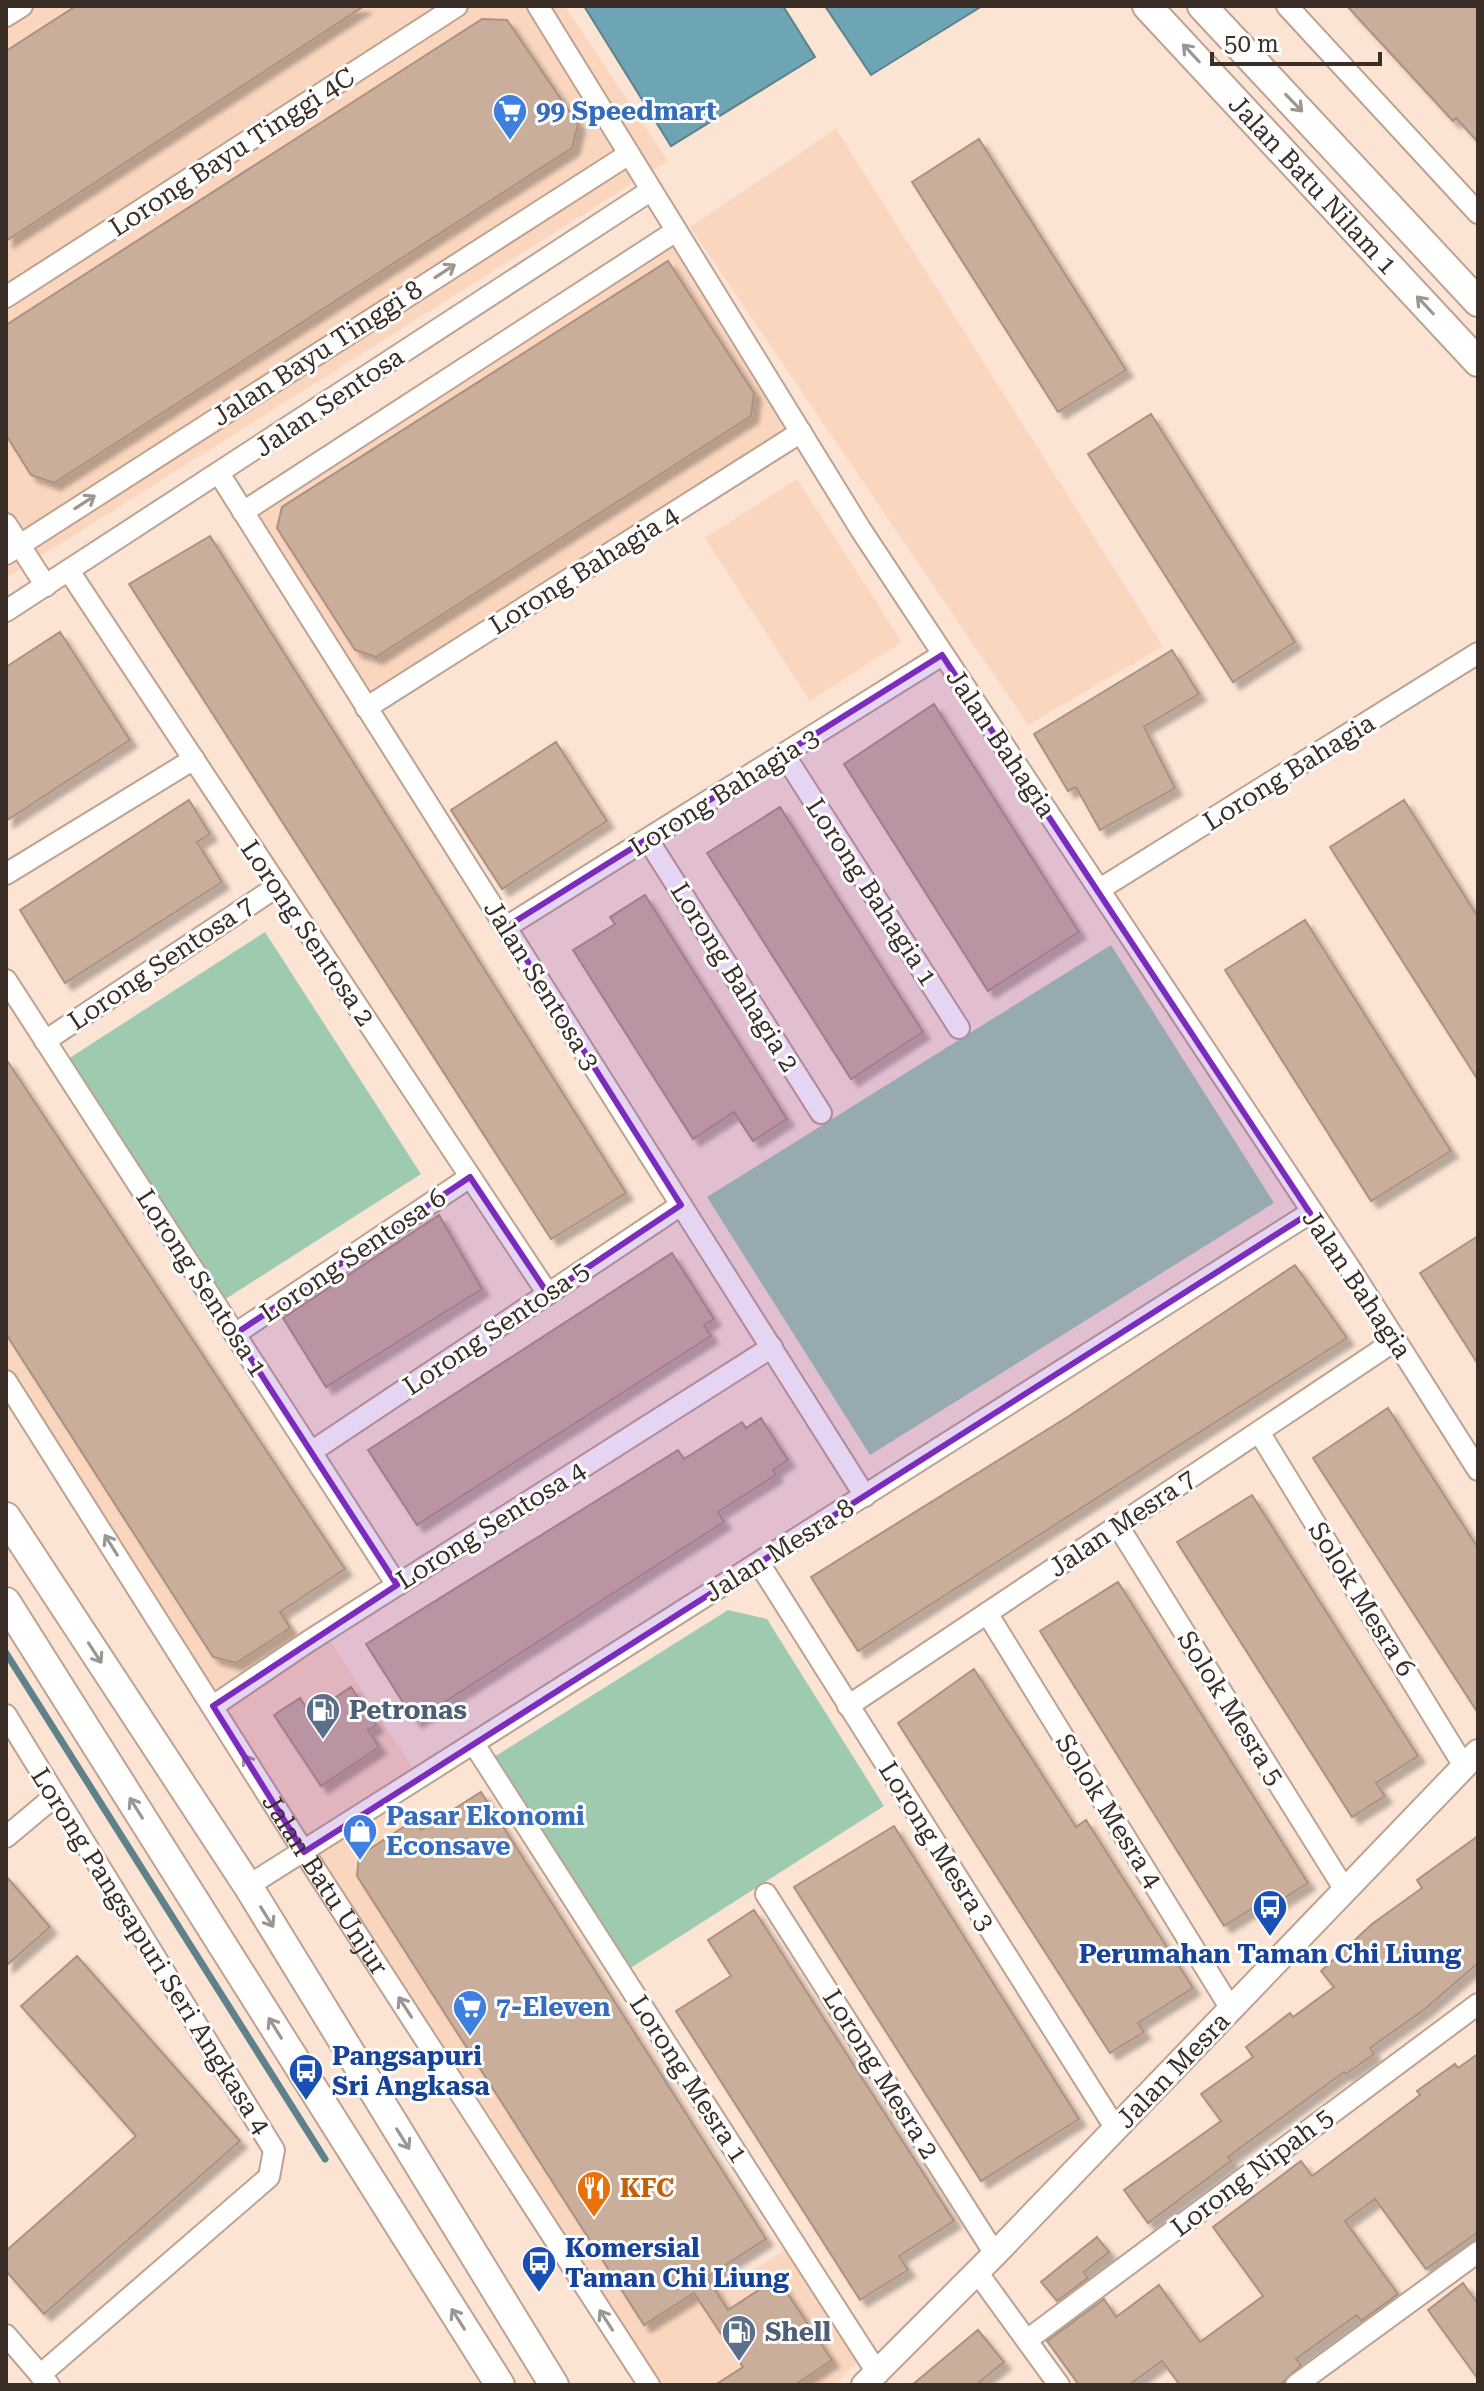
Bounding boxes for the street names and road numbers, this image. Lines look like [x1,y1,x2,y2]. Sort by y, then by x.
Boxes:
street label: Lorong Bayu Tinggi 4C [104,61,360,243]
street label: Jalan Batu Nilam 1 [1223,89,1404,280]
street label: Jalan Bayu Tinggi 8 [206,274,428,432]
street label: Jalan Sentosa [249,341,409,463]
street label: Lorong Bahagia 4 [484,499,684,640]
street label: Jalan Bahagia [940,663,1062,823]
street label: Lorong Bahagia [1198,707,1380,837]
street label: Lorong Bahagia 3 [624,722,824,862]
street label: Lorong Bahagia 1 [800,793,944,991]
street label: Lorong Sentosa 2 [235,835,381,1031]
street label: Lorong Bahagia 2 [665,877,805,1077]
street label: Lorong Sentosa 7 [63,890,259,1036]
street label: Jalan Sentosa 3 [478,895,606,1075]
street label: Lorong Sentosa 6 [255,1182,451,1328]
street label: Lorong Sentosa 1 [130,1184,274,1382]
street label: Jalan Bahagia [1296,1204,1418,1364]
street label: Lorong Sentosa 5 [398,1255,594,1401]
street label: Lorong Sentosa 4 [391,1455,591,1595]
street label: Jalan Mesra 7 [1043,1463,1201,1583]
street label: Jalan Mesra 8 [699,1492,859,1608]
street label: Solok Mesra 6 [1303,1516,1421,1682]
street label: Solok Mesra 5 [1172,1625,1290,1791]
street label: Solok Mesra 4 [1050,1728,1169,1894]
street label: Lorong Mesra 3 [873,1756,1001,1936]
street label: Lorong Pangsapuri Seri Angkasa 4 [25,1762,277,2140]
street label: Jalan Batu Unjur [256,1788,395,1981]
street label: Lorong Mesra 2 [817,1984,945,2164]
street label: Lorong Mesra 1 [624,1990,754,2168]
street label: Jalan Mesra [1110,2006,1236,2134]
street label: Lorong Nipah 5 [1165,2101,1339,2243]

